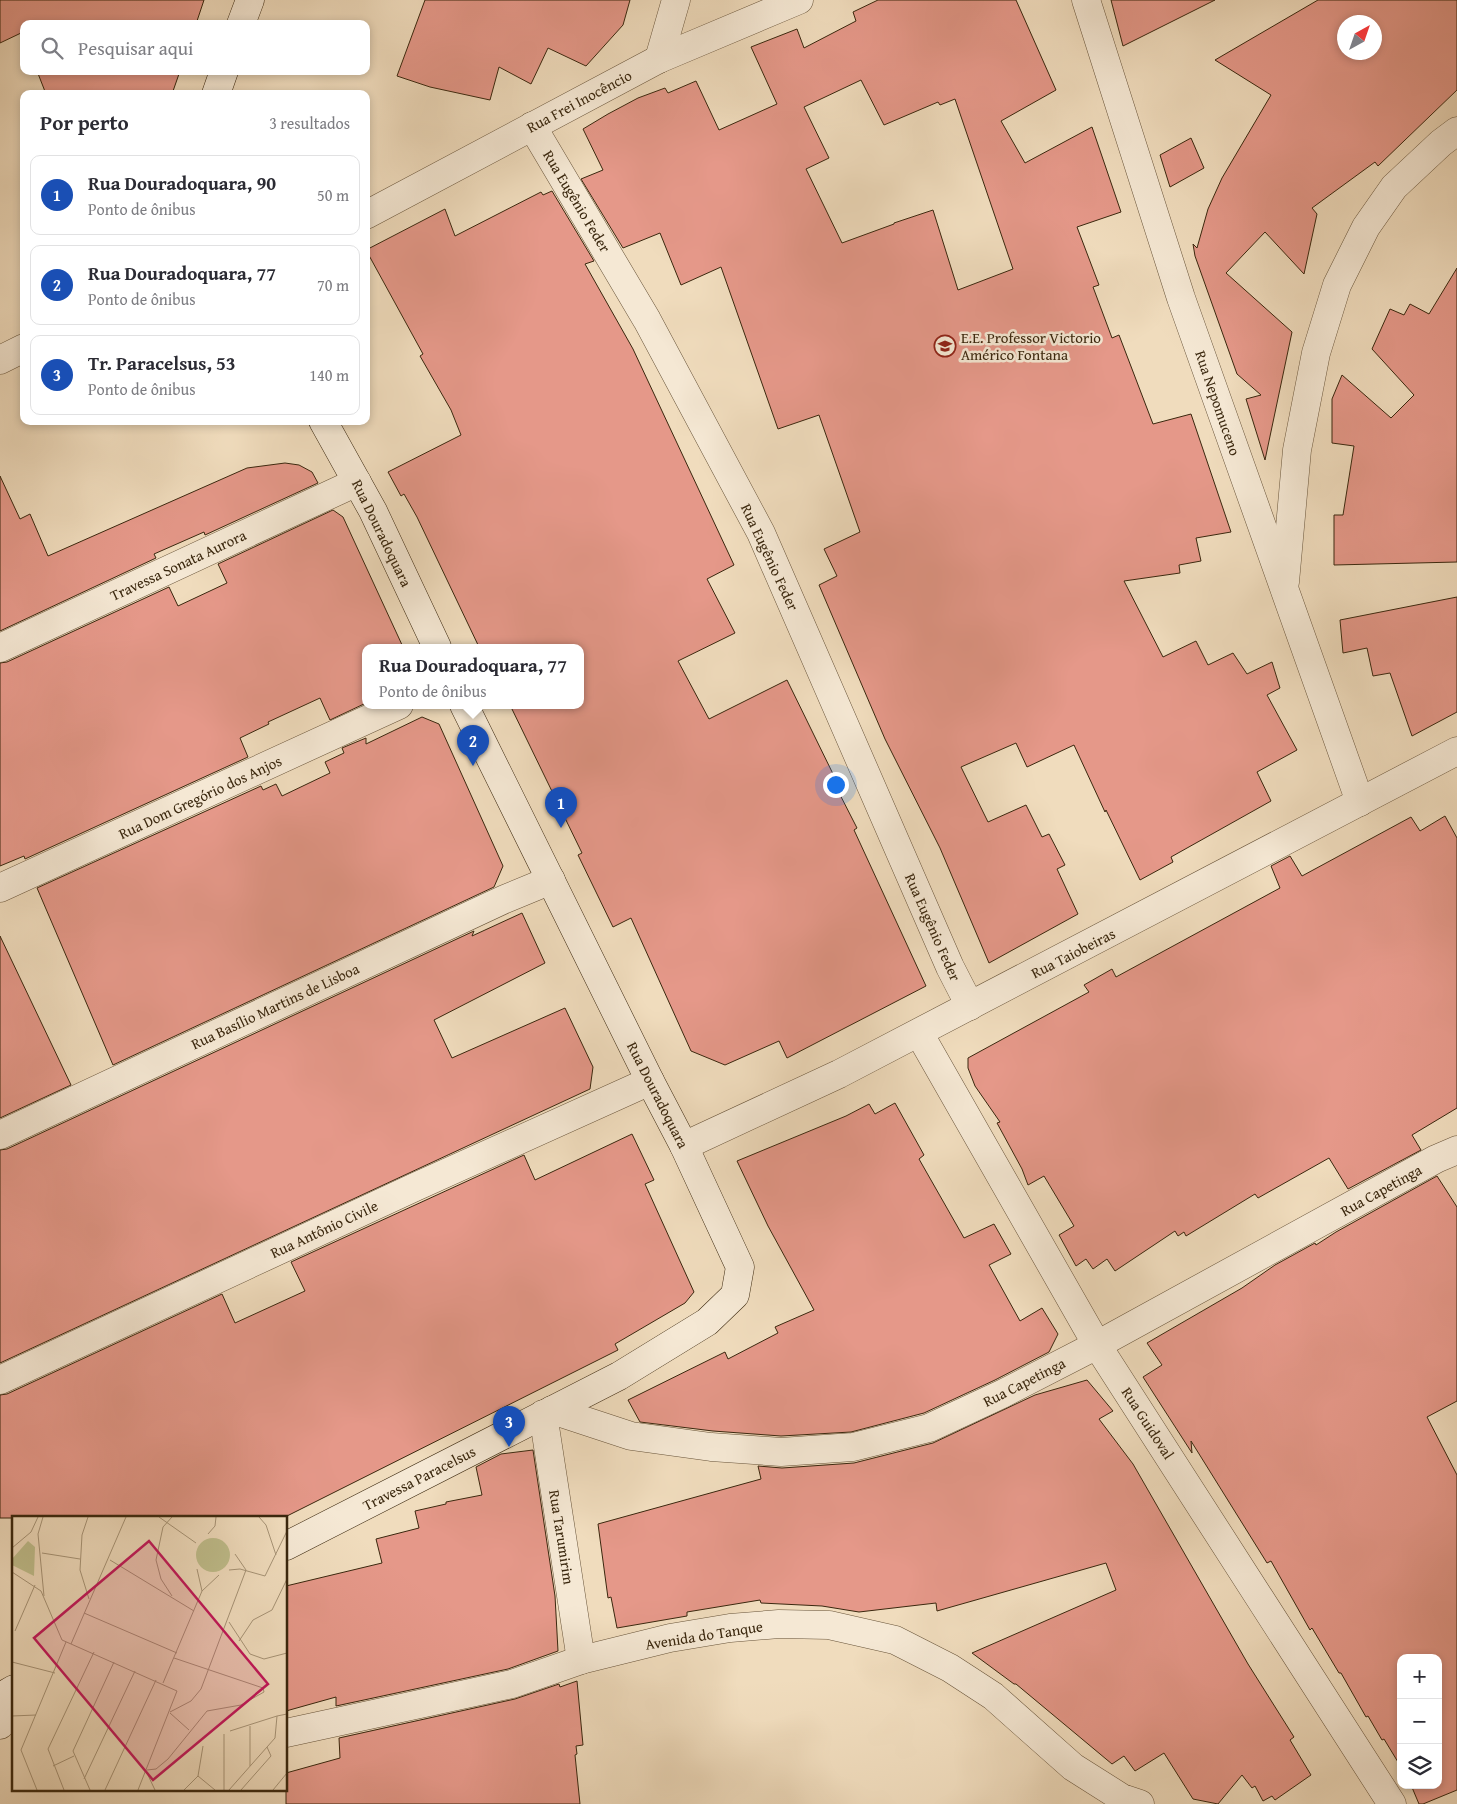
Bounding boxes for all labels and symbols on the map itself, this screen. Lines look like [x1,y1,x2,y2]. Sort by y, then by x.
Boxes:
north arrow [1337,15,1382,60]
street label: Rua Frei Inocêncio [523,64,636,138]
street label: Rua Eugênio Feder [538,146,616,256]
place label: E.E. Professor Victorio Américo Fontana [961,327,1101,365]
school or university icon: E.E. Professor Victorio Américo Fontana [933,334,957,358]
street label: Rua Nepomuceno [1190,348,1246,459]
street label: Rua Douradoquara [347,476,417,590]
street label: Rua Eugênio Feder [736,500,804,614]
street label: Travessa Sonata Aurora [107,524,249,606]
pin: 2 [457,725,489,766]
street label: Rua Dom Gregório dos Anjos [115,750,285,844]
your location [823,772,849,798]
pin: 1 [545,787,577,828]
street label: Rua Eugênio Feder [900,870,966,984]
street label: Rua Taiobeiras [1027,923,1119,983]
street label: Rua Basílio Martins de Lisboa [187,958,363,1054]
street label: Rua Douradoquara [622,1038,694,1152]
street label: Rua Capetinga [1337,1159,1425,1221]
street label: Rua Antônio Civile [267,1195,381,1263]
street label: Rua Capetinga [979,1352,1069,1412]
street label: Rua Guidoval [1117,1383,1179,1463]
pin: 3 [493,1406,525,1447]
street label: Travessa Paracelsus [359,1440,479,1515]
street label: Rua Tarumirim [544,1488,580,1587]
inset map [12,1516,288,1792]
street label: Avenida do Tanque [644,1615,764,1655]

